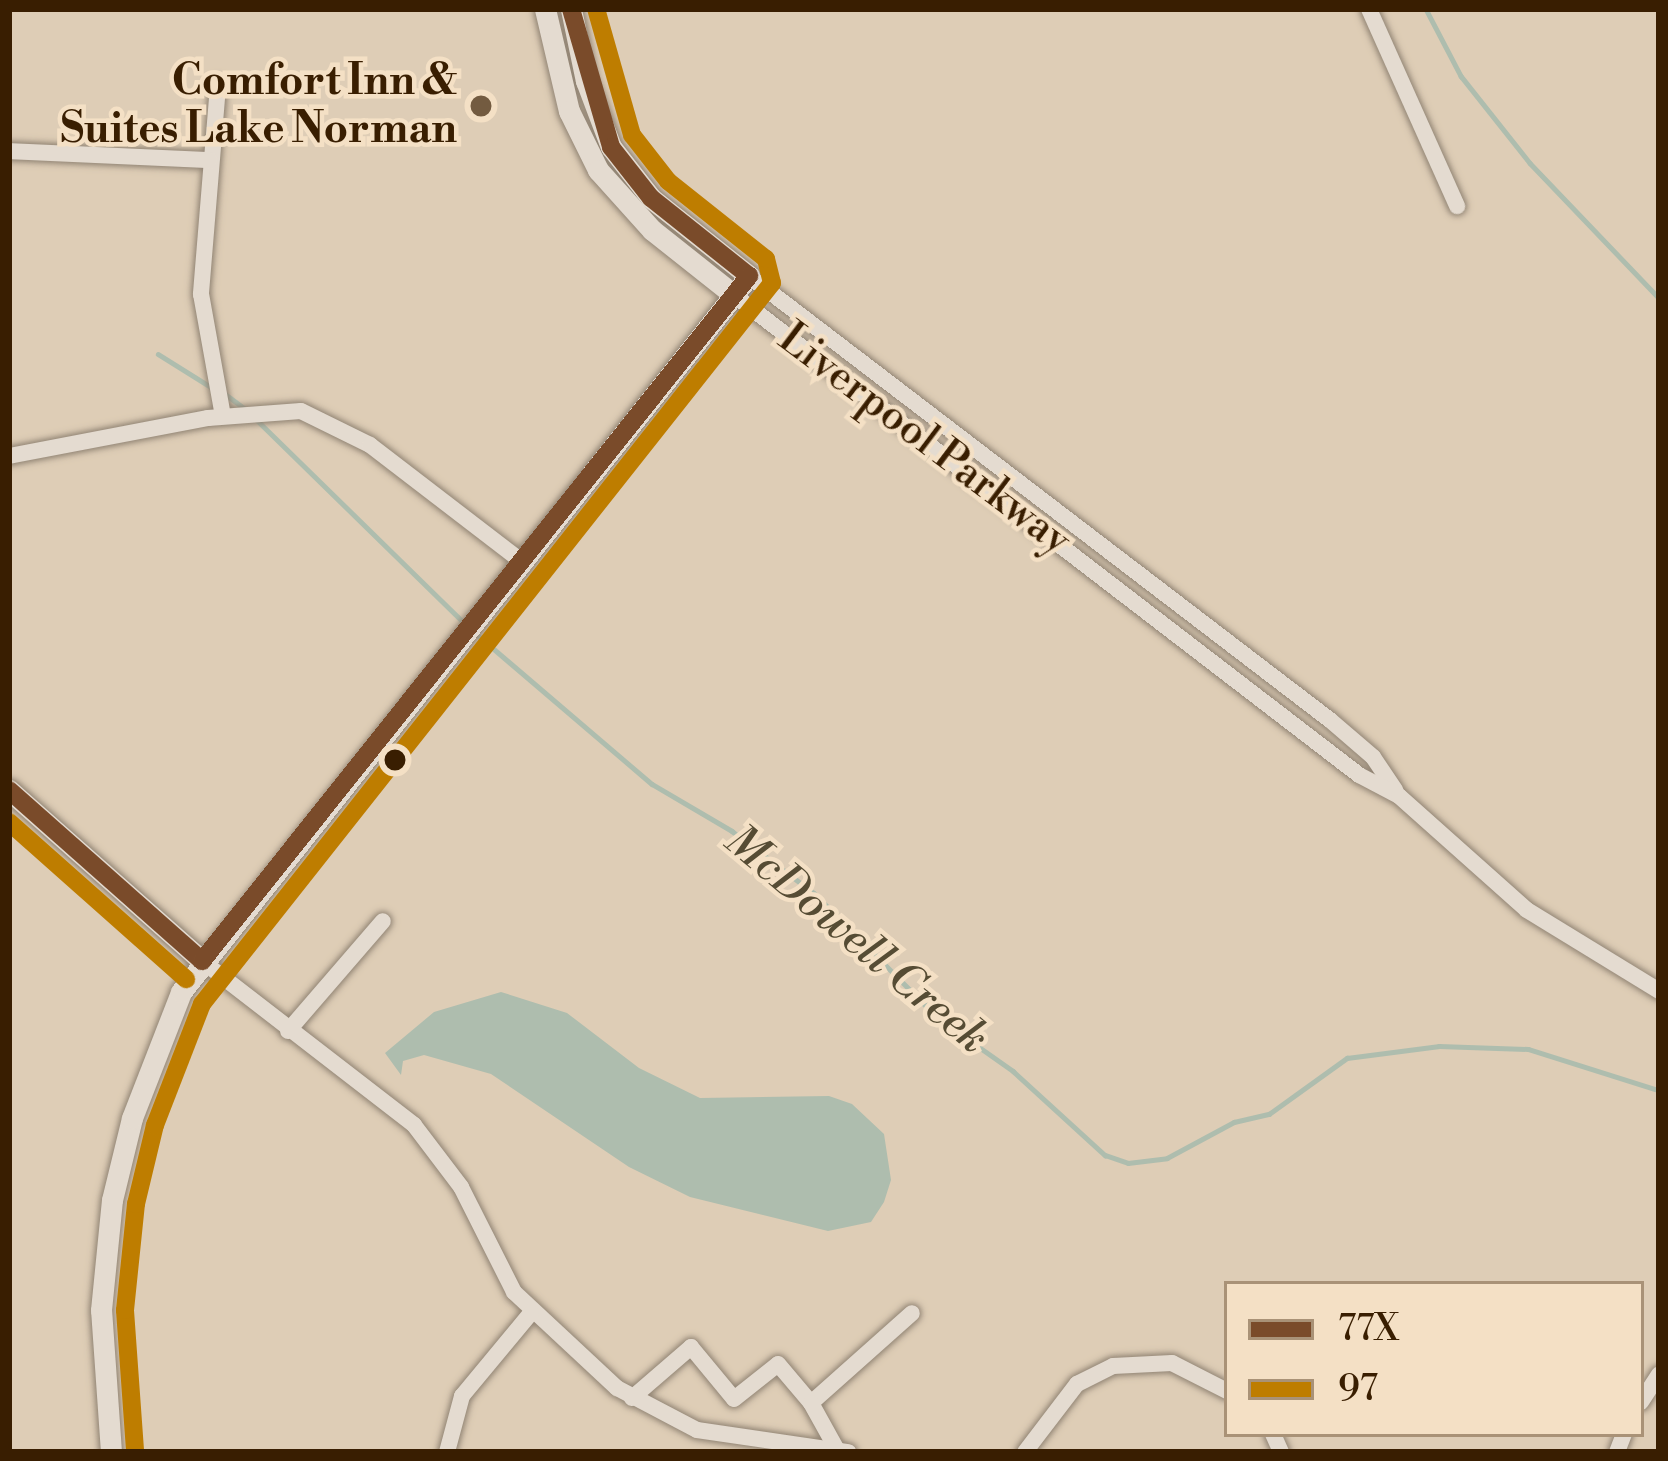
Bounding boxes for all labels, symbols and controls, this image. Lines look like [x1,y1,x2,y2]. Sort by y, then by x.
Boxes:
place label: Comfort Inn & Suites Lake Norman [60,57,457,156]
marker: Comfort Inn & Suites Lake Norman [468,93,494,119]
street label: Liverpool Parkway [768,314,1080,566]
unlabelled marker [384,749,406,771]
water label: McDowell Creek [713,814,999,1066]
legend [1224,1281,1644,1437]
text: 77X [1338,1307,1399,1352]
text: 97 [1338,1367,1378,1412]

